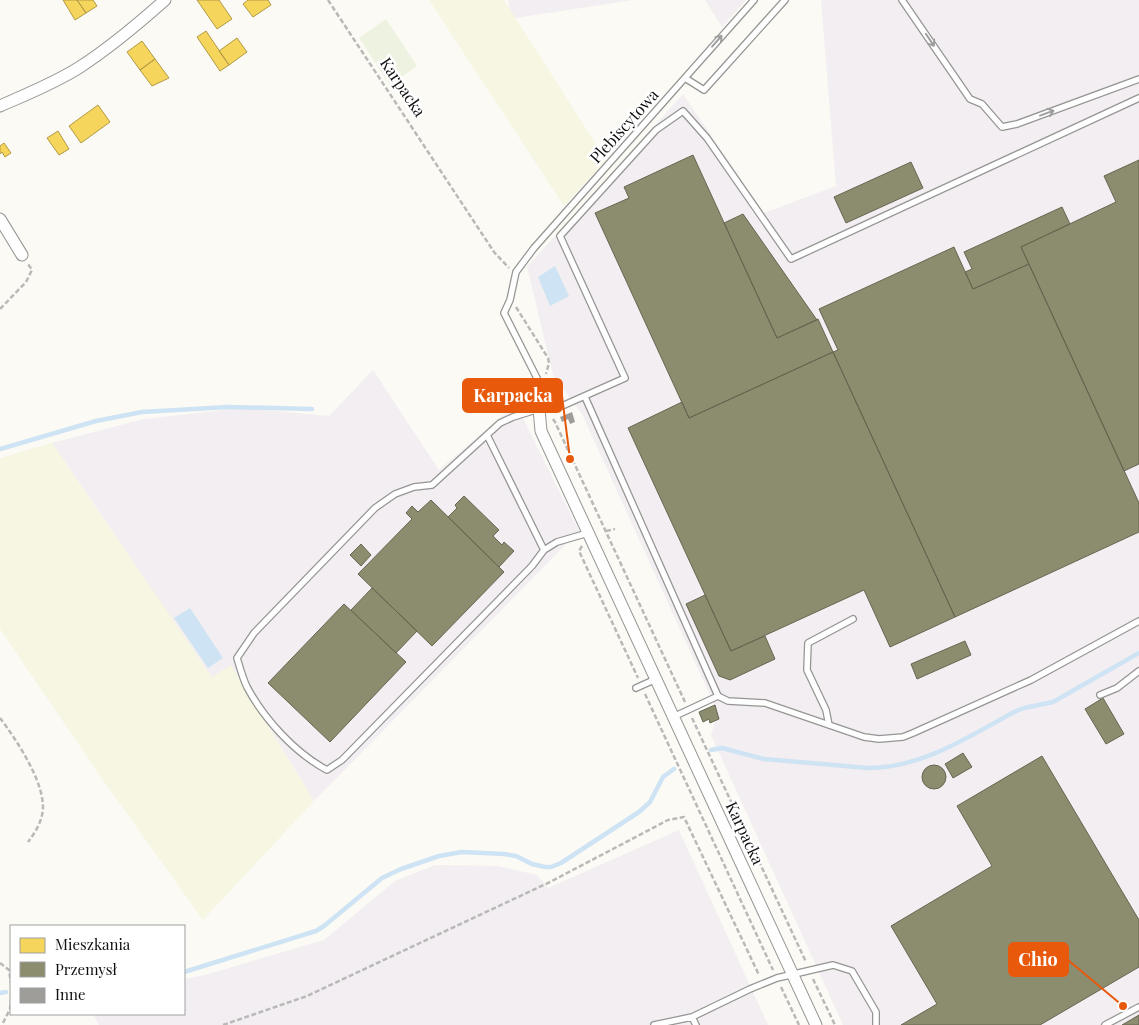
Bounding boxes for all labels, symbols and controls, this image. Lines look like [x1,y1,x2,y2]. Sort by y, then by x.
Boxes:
one-way arrow [925,33,935,47]
one-way arrow [712,35,723,48]
street label: Karpacka [376,53,431,120]
street label: Plebiscytowa [585,84,663,167]
one-way arrow [1039,108,1054,117]
callout: Karpacka [463,379,562,412]
text: Karpacka [473,383,553,407]
street label: Karpacka [722,798,769,868]
legend [10,925,185,1015]
text: Mieszkania [55,934,131,954]
callout: Chio [1009,943,1068,976]
text: Chio [1018,947,1058,971]
text: Przemysł [55,959,118,979]
text: Inne [55,984,86,1004]

